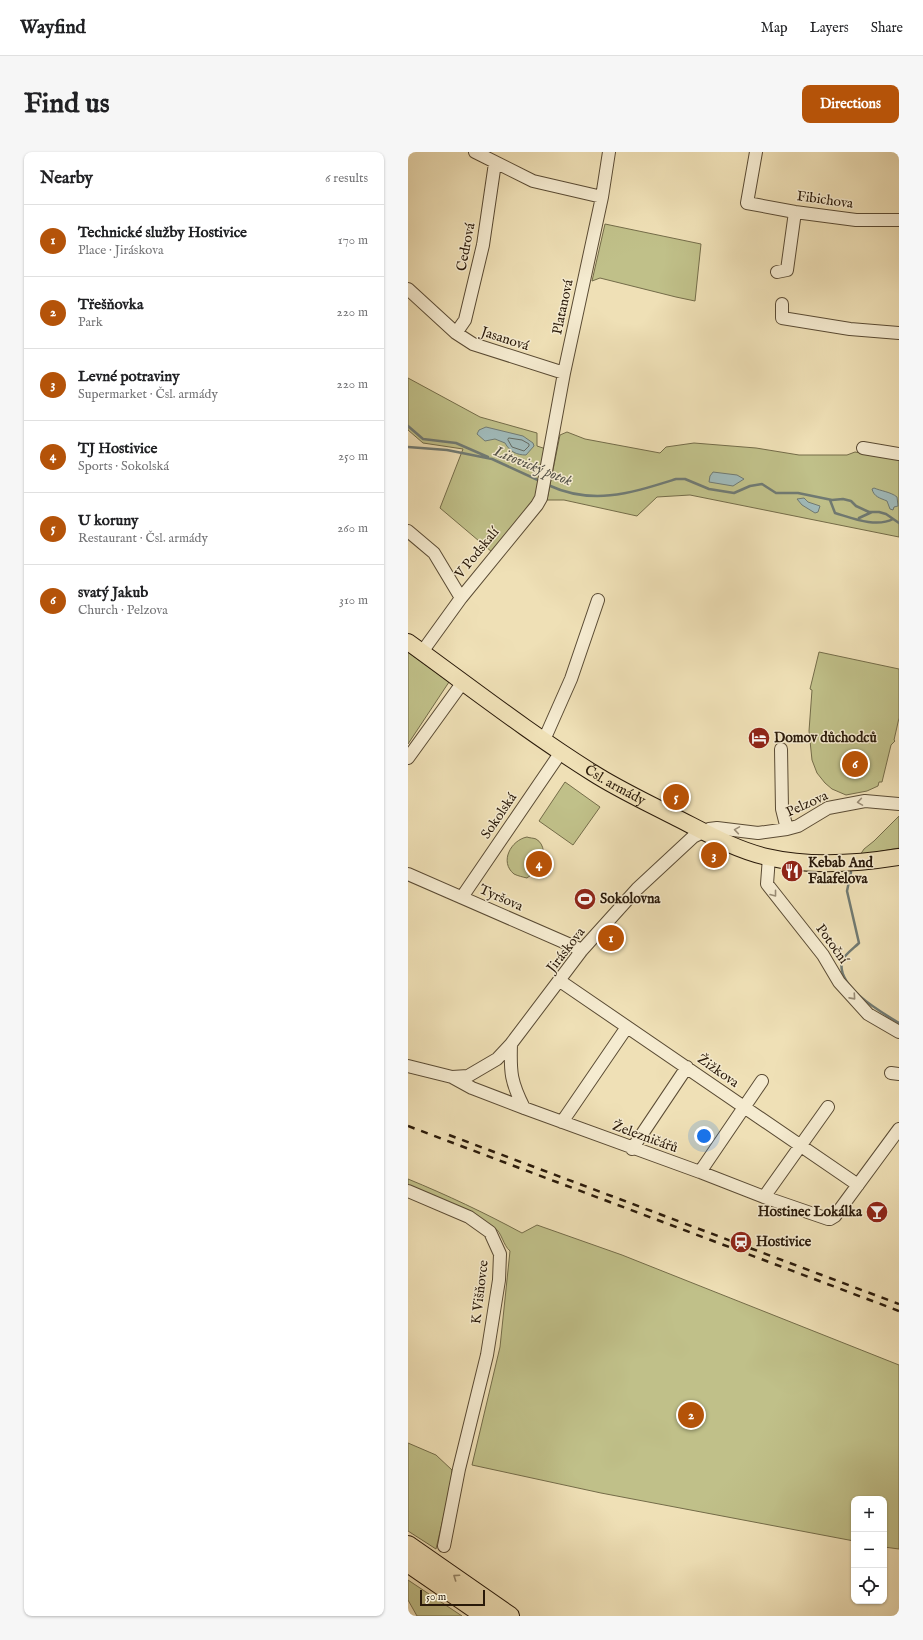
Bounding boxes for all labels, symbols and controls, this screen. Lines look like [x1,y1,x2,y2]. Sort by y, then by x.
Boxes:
text: Wayfind [20,16,86,40]
text: Map [761,19,788,37]
text: Layers [810,19,849,37]
text: Share [871,19,903,37]
button: Directions [802,85,899,123]
text: Find us [24,87,110,122]
text: Nearby [40,168,93,189]
text: 6 results [325,170,368,187]
street label: Fibichova [796,187,855,213]
street label: Cedrová [453,220,480,273]
text: Technické služby Hostivice [78,223,247,242]
text: 1 [51,232,55,249]
text: 170 m [338,232,368,249]
text: Place · Jiráskova [78,242,164,259]
street label: Platanová [548,277,578,336]
text: Třešňovka [78,295,143,314]
text: 2 [50,304,56,321]
text: 220 m [337,304,368,321]
text: Park [78,314,103,331]
street label: Jasanová [477,322,532,355]
text: Levné potraviny [78,367,180,386]
text: 3 [51,376,55,393]
text: 220 m [337,376,368,393]
text: Supermarket · Čsl. armády [78,386,218,403]
text: TJ Hostivice [78,439,157,458]
water label: Litovický potok [490,441,575,490]
text: 4 [50,448,56,465]
text: 250 m [338,448,368,465]
text: Sports · Sokolská [78,458,169,475]
text: U koruny [78,511,138,530]
text: 5 [51,520,55,537]
text: 260 m [337,520,368,537]
street label: V Podskalí [450,523,504,583]
text: Restaurant · Čsl. armády [78,530,208,547]
text: svatý Jakub [78,583,148,602]
text: 6 [50,592,56,609]
text: 310 m [339,592,368,609]
text: Church · Pelzova [78,602,168,619]
hotel icon: Domov důchodců [746,725,772,751]
place label: Domov důchodců [774,729,877,747]
pin: 6 [842,749,868,779]
street label: Čsl. armády [581,760,649,810]
pin: 5 [663,782,689,812]
street label: Pelzova [783,786,832,821]
street label: Sokolská [477,789,521,843]
one-way arrow [857,797,863,806]
one-way arrow [734,826,740,835]
pin: 3 [701,840,727,870]
pin: 4 [526,849,552,879]
place label: Kebab And Falafelova [808,854,874,888]
restaurant icon: Kebab And Falafelova [779,858,805,884]
street label: Tyršova [476,880,527,916]
sports icon: Sokolovna [572,886,598,912]
one-way arrow [770,889,777,896]
place label: Sokolovna [600,890,661,908]
street label: Potoční [812,921,853,968]
street label: Jiráskova [542,923,590,978]
pin: 1 [598,923,624,953]
one-way arrow [848,992,855,1000]
street label: Žižkova [694,1050,743,1092]
street label: Železničářů [610,1117,680,1157]
your location [694,1126,714,1146]
bar icon: Hostinec Lokálka [864,1199,890,1225]
place label: Hostinec Lokálka [758,1203,863,1221]
station icon: Hostivice [728,1229,754,1255]
place label: Hostivice [756,1233,812,1251]
street label: K Višňovce [467,1258,493,1325]
pin: 2 [678,1400,704,1430]
map controls [851,1496,887,1604]
button: + [851,1496,887,1532]
button: − [851,1532,887,1568]
button: locate [851,1568,887,1604]
one-way arrow [453,1575,460,1582]
scale bar [420,1588,485,1607]
text: 50 m [426,1590,446,1604]

